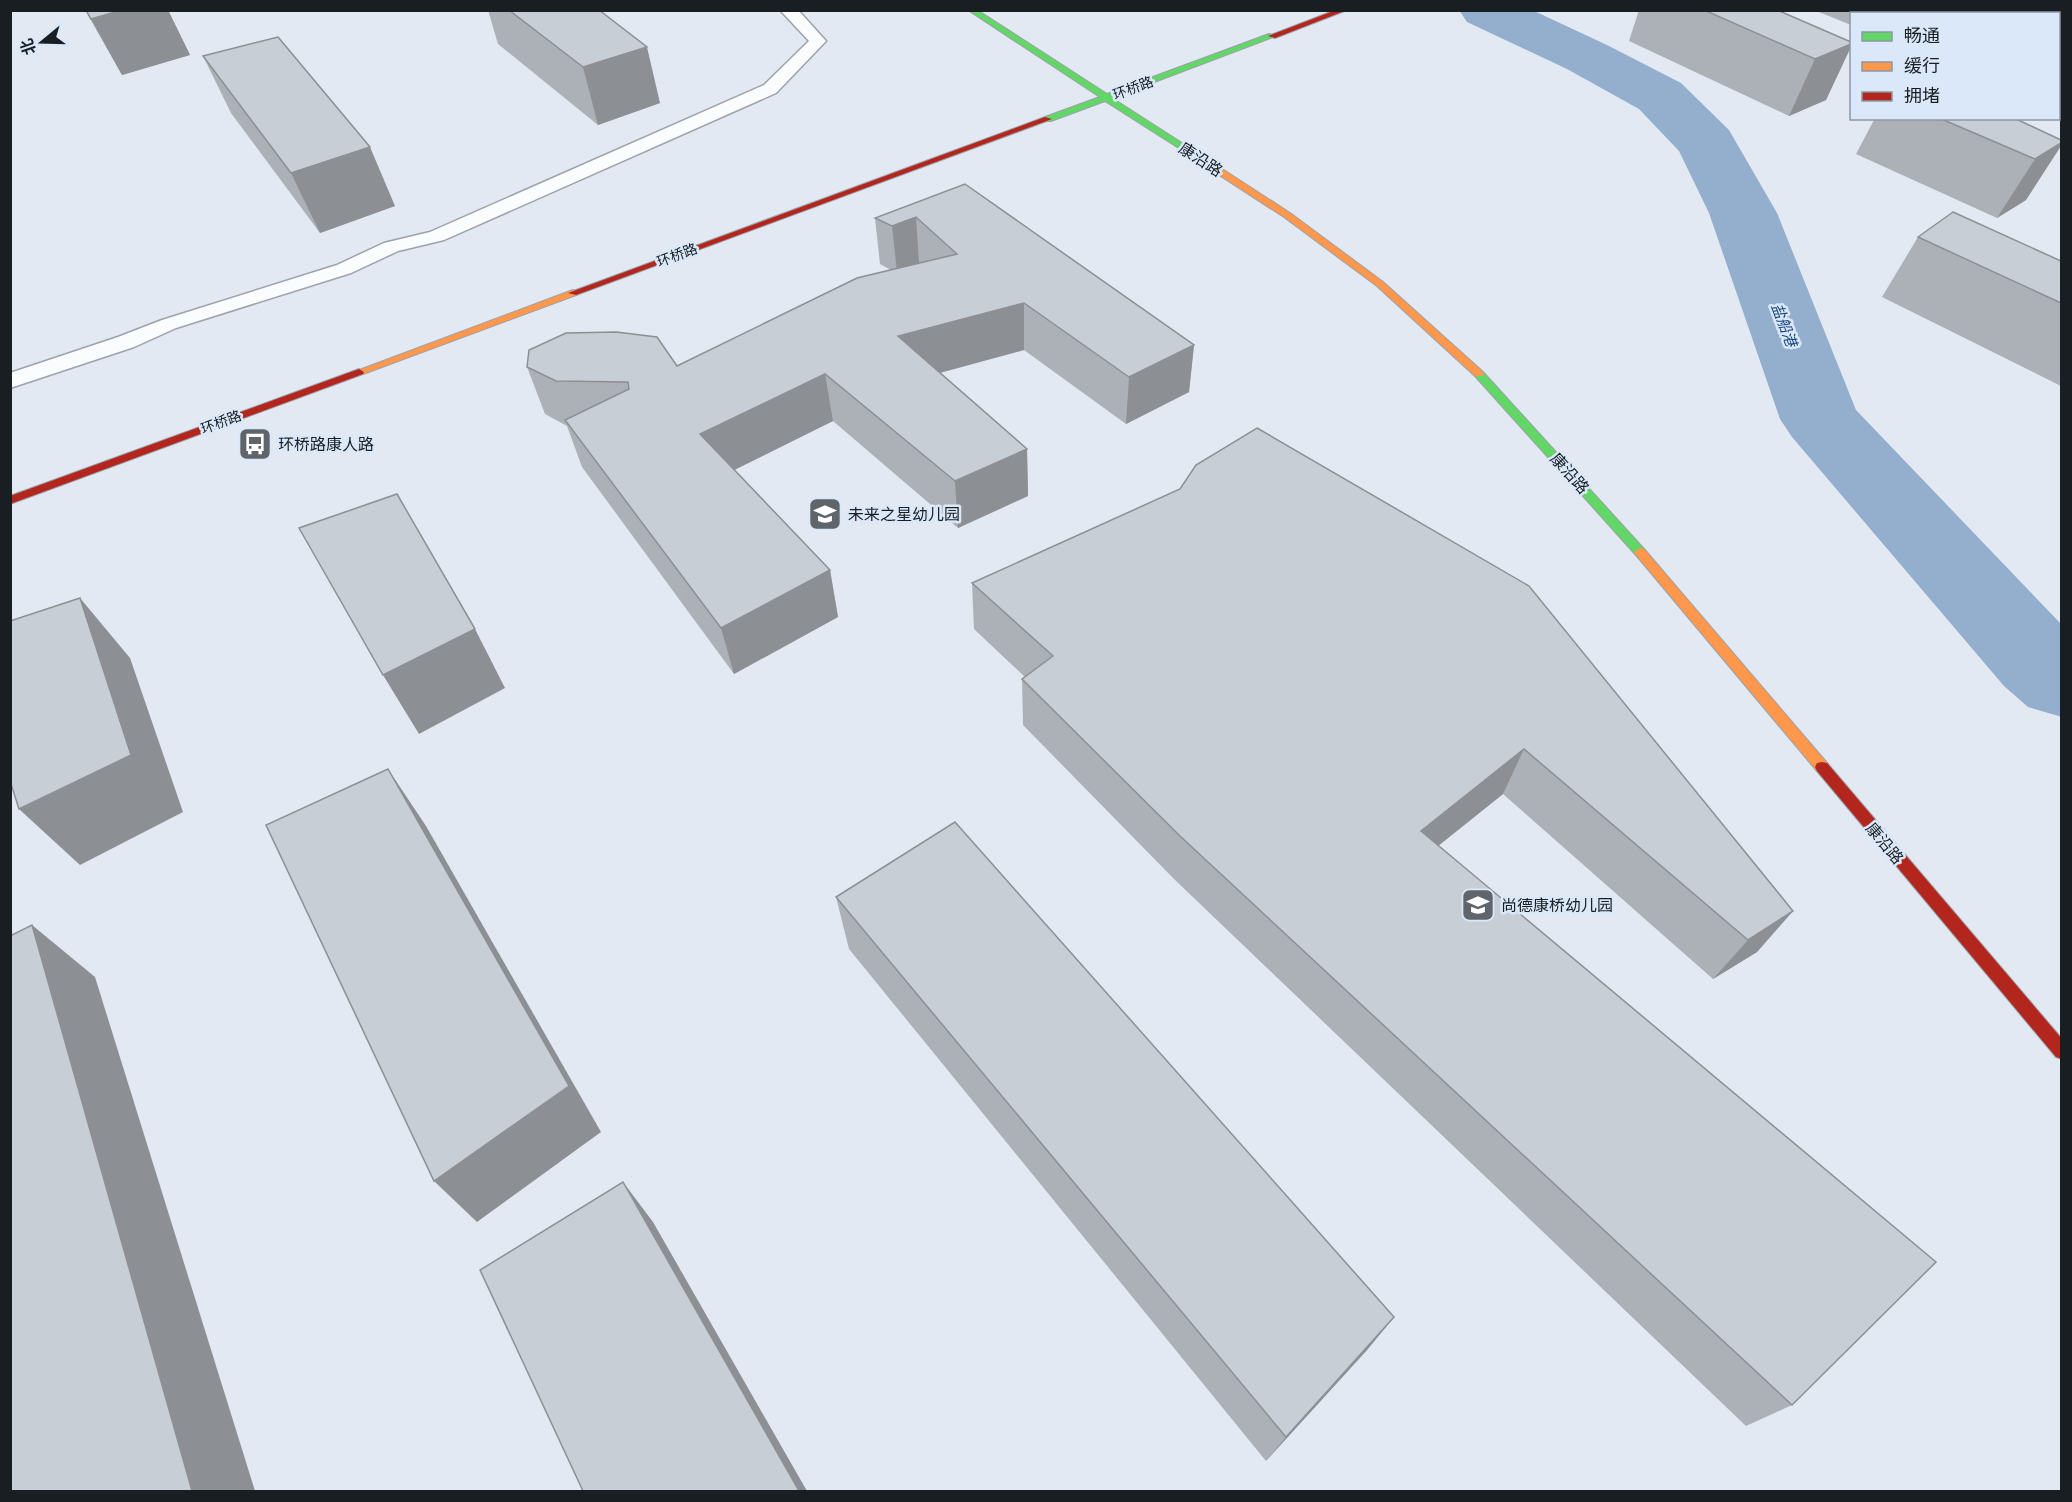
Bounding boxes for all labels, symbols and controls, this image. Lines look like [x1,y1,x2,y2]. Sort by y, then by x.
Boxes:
north arrow [12,12,72,72]
legend [1850,12,2060,120]
text: 畅通 [1904,22,1940,49]
text: 北 [14,35,42,58]
text: 缓行 [1904,52,1940,79]
street label: 环桥路 [1110,70,1156,105]
text: 拥堵 [1904,82,1940,109]
street label: 康沿路 [1174,136,1228,182]
street label: 环桥路 [654,237,700,272]
water label: 盐船港 [1766,300,1804,352]
street label: 环桥路 [198,404,244,439]
bus stop icon: 环桥路康人路 [237,426,273,462]
place label: 环桥路康人路 [278,432,374,456]
street label: 康沿路 [1545,447,1595,499]
school or university icon: 未来之星幼儿园 [807,496,843,532]
place label: 未来之星幼儿园 [848,502,960,526]
street label: 康沿路 [1860,817,1910,869]
school or university icon: 尚德康桥幼儿园 [1460,887,1496,923]
place label: 尚德康桥幼儿园 [1501,893,1613,917]

